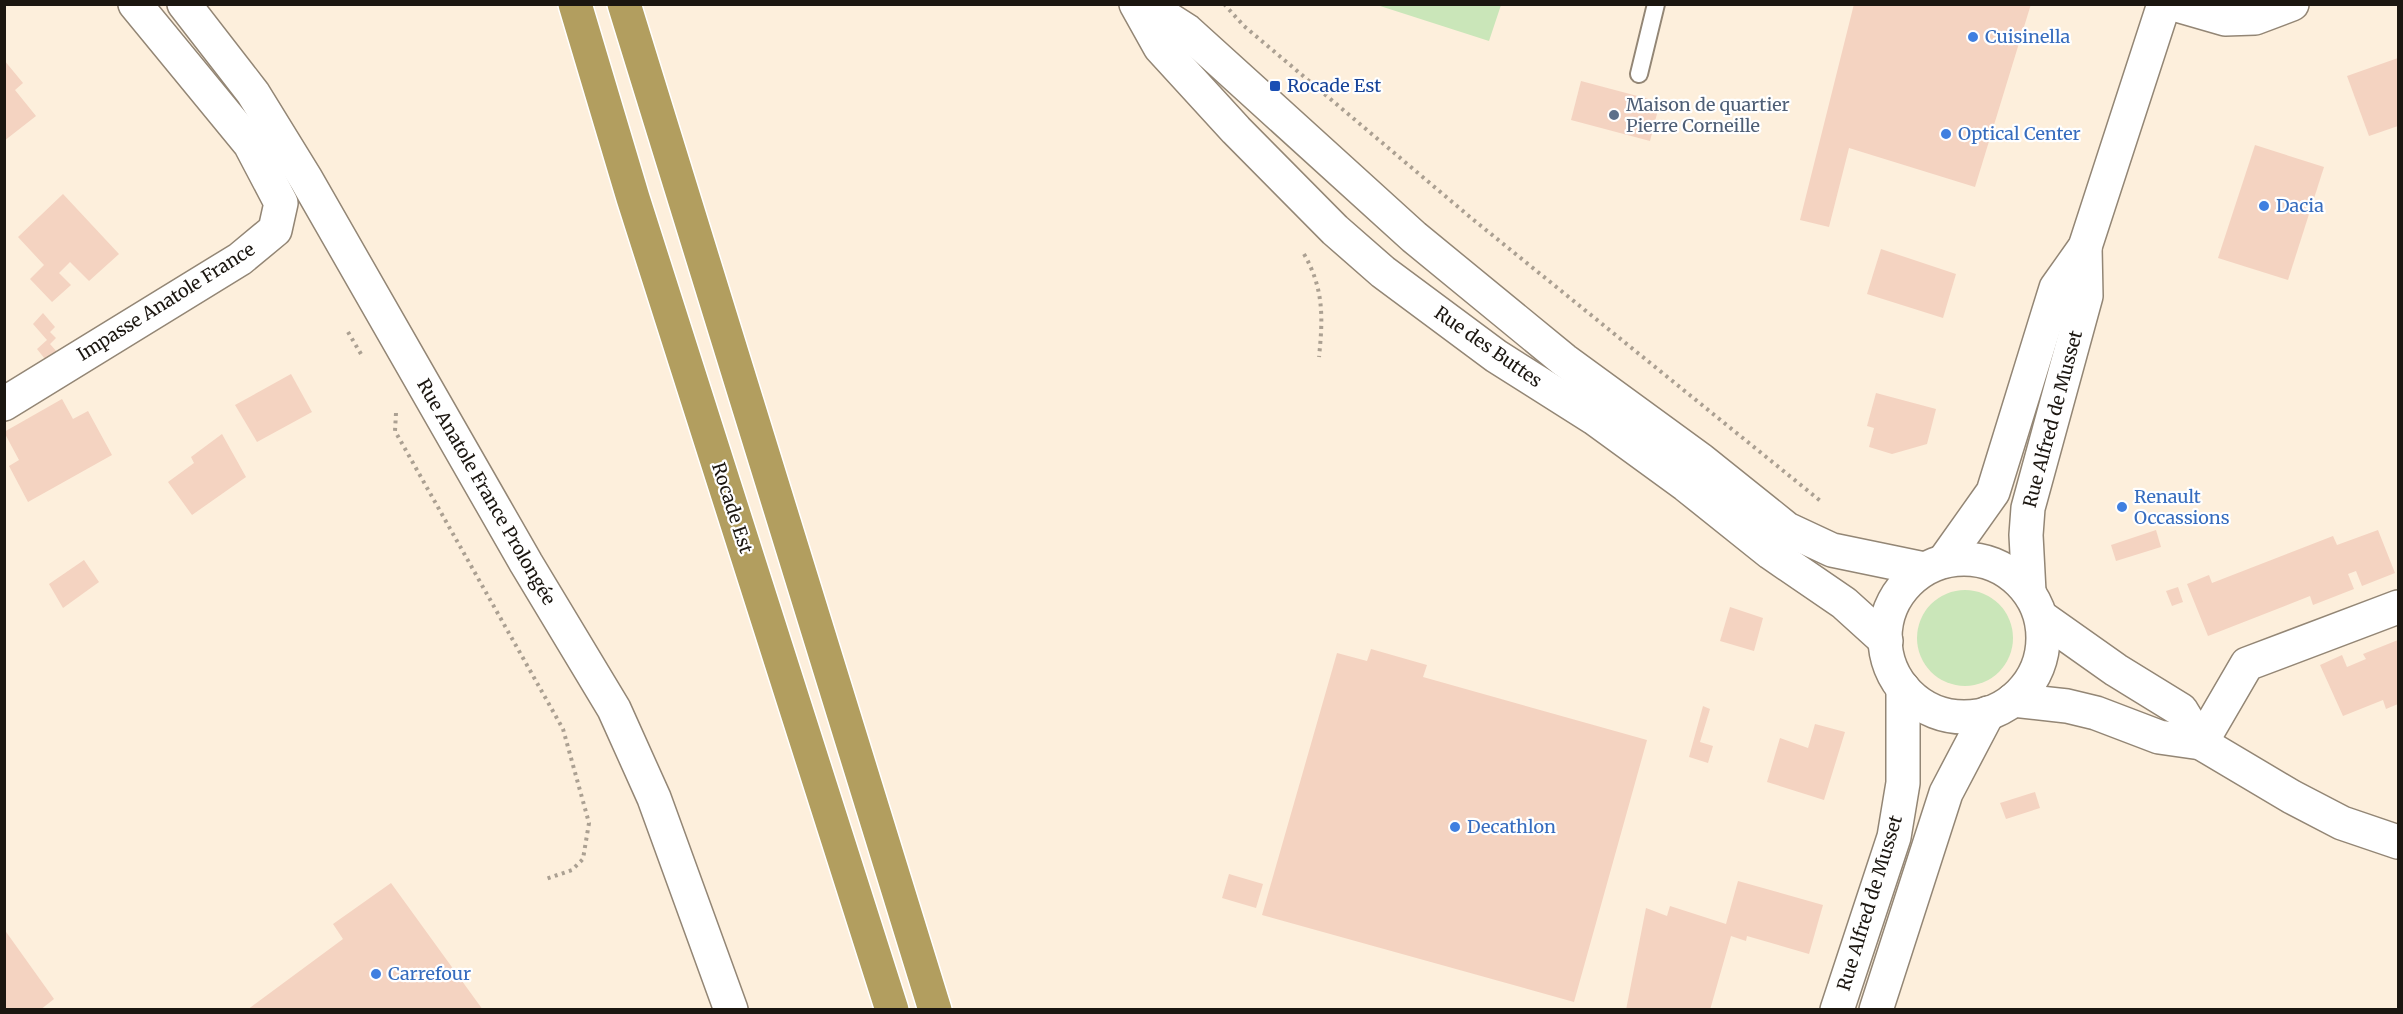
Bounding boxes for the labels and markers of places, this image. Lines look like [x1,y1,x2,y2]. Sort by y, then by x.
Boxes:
place label: Cuisinella [1985,25,2070,48]
marker: Cuisinella [1966,30,1980,44]
place label: Rocade Est [1287,74,1381,97]
marker: Rocade Est [1268,79,1282,93]
place label: Maison de quartier Pierre Corneille [1626,93,1790,137]
marker: Maison de quartier Pierre Corneille [1607,108,1621,122]
place label: Optical Center [1958,122,2081,145]
marker: Optical Center [1939,127,1953,141]
place label: Dacia [2276,194,2324,217]
marker: Dacia [2257,199,2271,213]
place label: Renault Occassions [2134,485,2230,529]
marker: Renault Occassions [2115,500,2129,514]
place label: Decathlon [1467,815,1556,838]
marker: Decathlon [1448,820,1462,834]
place label: Carrefour [388,962,471,985]
marker: Carrefour [369,967,383,981]

